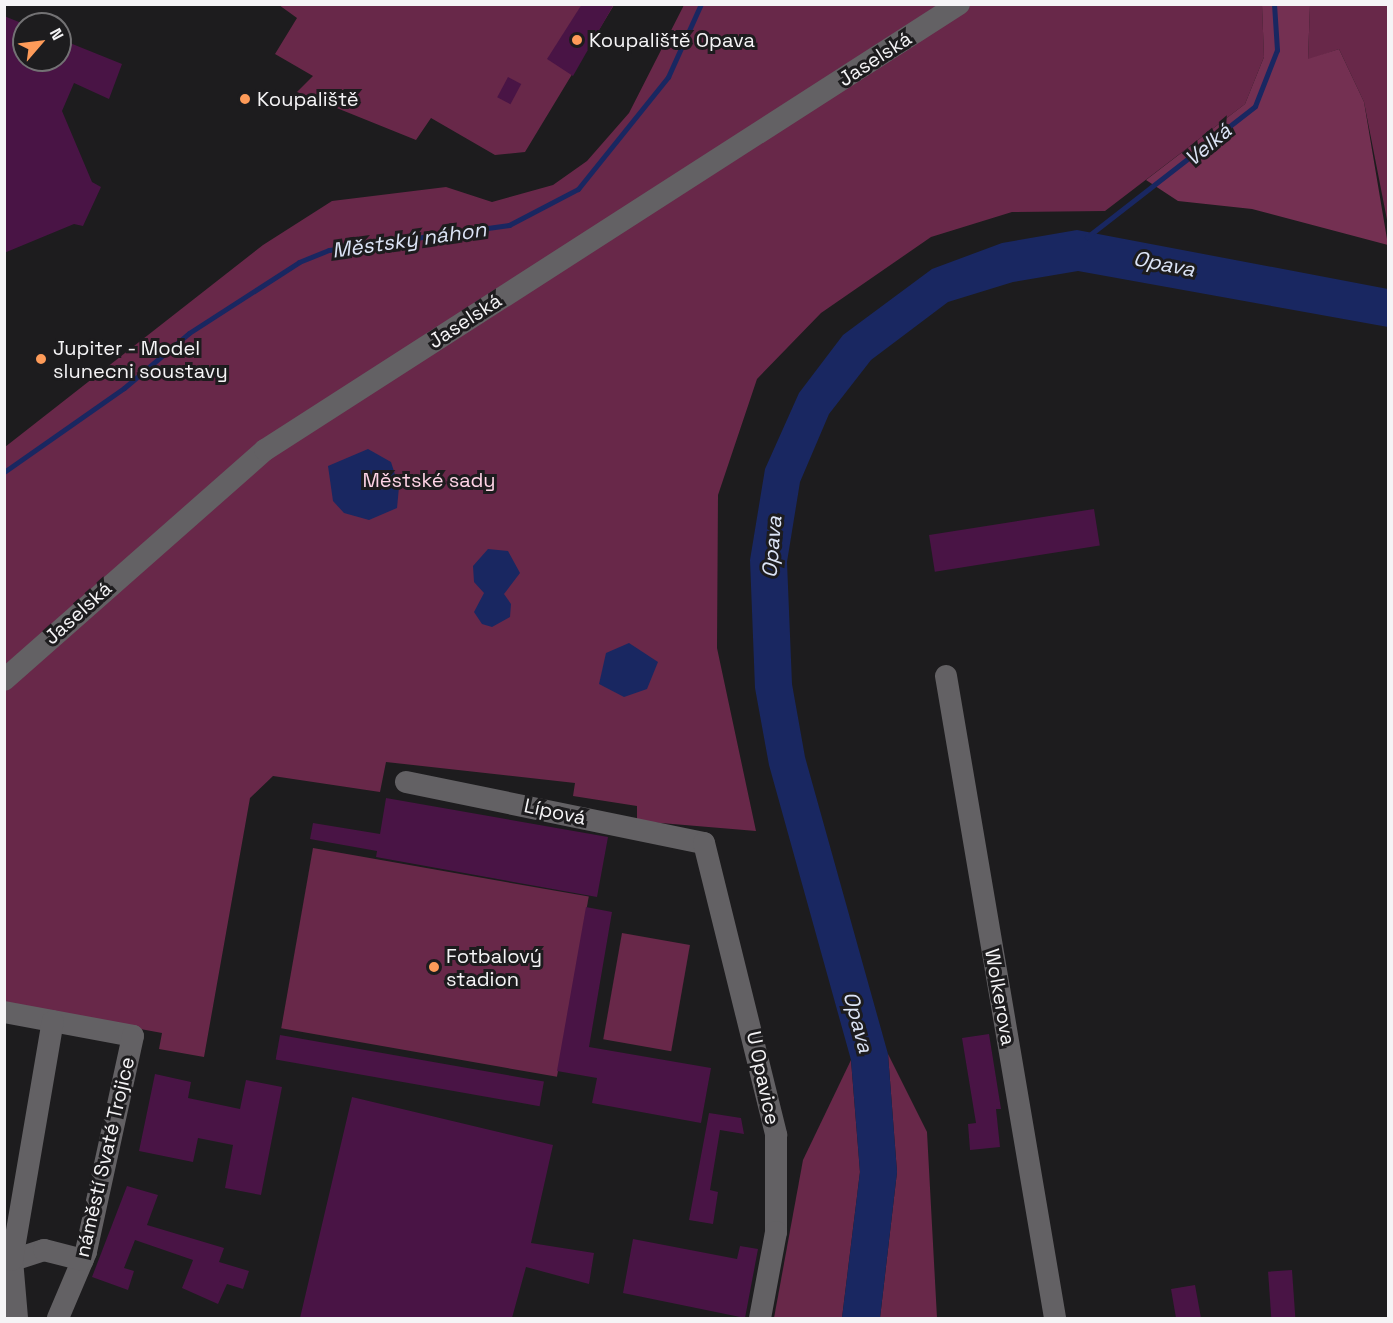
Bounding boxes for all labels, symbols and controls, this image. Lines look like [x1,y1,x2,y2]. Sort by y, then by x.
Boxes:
north arrow [12,12,72,72]
text: N [45,25,68,44]
street label: Jaselská [834,26,916,92]
place label: Koupaliště Opava [589,28,755,52]
marker: Koupaliště Opava [570,33,584,47]
place label: Koupaliště [257,87,359,111]
marker: Koupaliště [238,92,252,106]
water label: Velká [1180,118,1236,172]
water label: Městský náhon [330,217,488,263]
water label: Opava [1131,246,1197,282]
street label: Jaselská [424,288,506,354]
place label: Jupiter - Model slunecni soustavy [53,336,228,383]
marker: Jupiter - Model slunecni soustavy [34,352,48,366]
park label: Městské sady [362,468,496,492]
water label: Opava [757,515,787,579]
street label: Jaselská [39,576,117,650]
street label: Lípová [522,794,588,830]
place label: Fotbalový stadion [446,944,542,991]
street label: Wolkerova [980,947,1020,1047]
marker: Fotbalový stadion [427,960,441,974]
water label: Opava [838,989,878,1055]
street label: U Opavice [741,1029,785,1127]
street label: náměstí Svaté Trojice [70,1054,140,1260]

